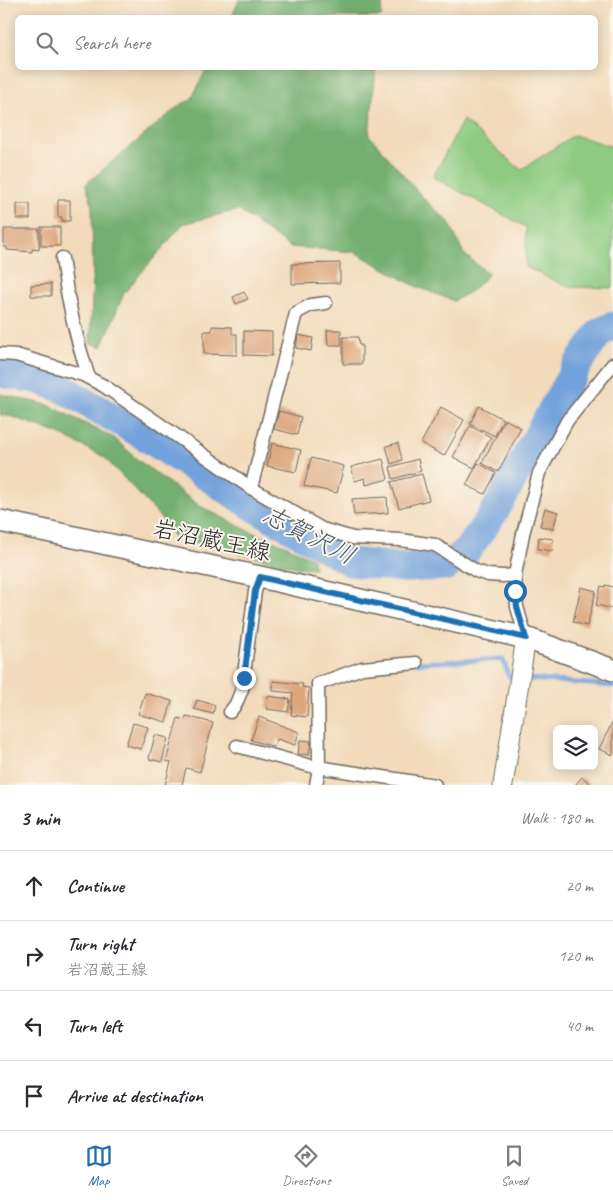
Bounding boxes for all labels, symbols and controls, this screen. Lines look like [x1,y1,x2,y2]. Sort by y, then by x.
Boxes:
search box [15,15,598,70]
icon: search [33,29,61,57]
text: Search here [73,31,150,55]
water label: 志賀沢川 [257,498,361,572]
street label: 岩沼蔵王線 [150,513,274,567]
route start [504,580,527,603]
route end [233,667,256,690]
map controls [553,725,598,770]
button: layers [553,725,598,770]
text: 3 min [20,805,60,831]
text: Walk · 180 m [521,808,593,828]
icon: ahead [20,872,48,900]
text: Continue [67,874,124,898]
text: 20 m [566,876,593,896]
text: Turn right [67,932,134,956]
icon: right [20,942,48,970]
text: 120 m [559,946,593,966]
text: 岩沼蔵王線 [67,960,147,980]
icon: left [20,1012,48,1040]
text: Turn left [67,1014,122,1038]
text: 40 m [566,1016,593,1036]
icon: arrive [20,1082,48,1110]
text: Arrive at destination [67,1084,203,1108]
tab: Map [85,1142,113,1189]
tab: Directions [282,1142,331,1189]
tab: Saved [500,1142,528,1189]

